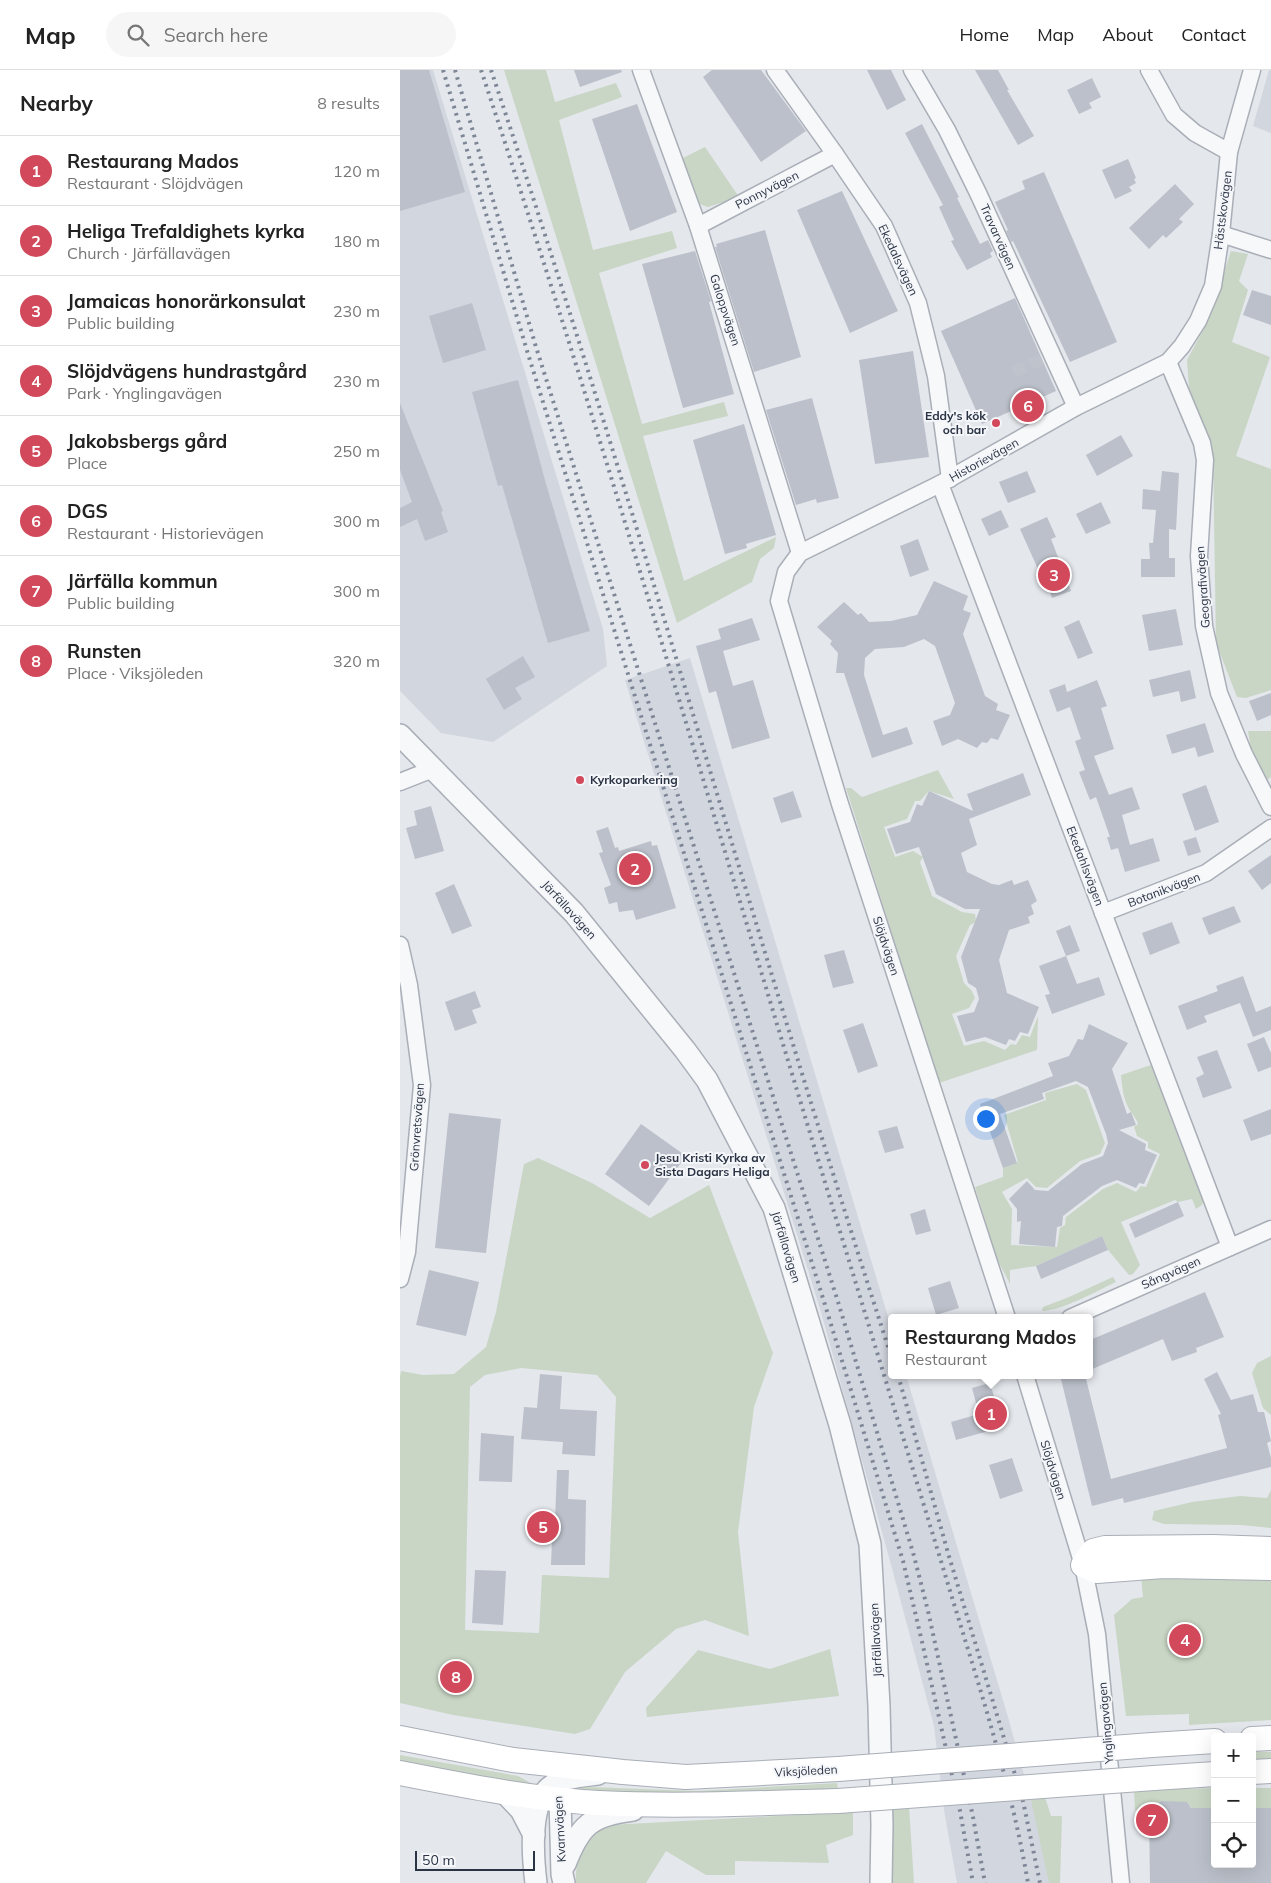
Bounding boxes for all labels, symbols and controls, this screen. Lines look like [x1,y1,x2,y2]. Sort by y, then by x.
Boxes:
search box [106,12,456,57]
text: Map [25,20,76,50]
icon: search [124,21,152,49]
text: Search here [164,23,268,47]
text: Home [959,23,1009,46]
text: Map [1037,23,1074,46]
text: About [1102,23,1153,46]
text: Contact [1181,23,1246,46]
text: Nearby [20,90,93,116]
text: 8 results [317,93,380,113]
text: Restaurang Mados [67,149,239,173]
text: 1 [31,161,41,181]
text: 120 m [333,161,380,181]
street label: Ponnyvägen [733,167,801,212]
street label: Hästskovägen [1210,170,1235,250]
text: Restaurant · Slöjdvägen [67,173,243,193]
street label: Travarvägen [977,202,1020,272]
text: Heliga Trefaldighets kyrka [67,219,305,243]
street label: Ekedalsvägen [875,222,922,298]
text: 2 [31,231,41,251]
text: 180 m [333,231,380,251]
text: Church · Järfällavägen [67,243,231,263]
street label: Galoppvägen [707,272,744,348]
text: Jamaicas honorärkonsulat [67,289,305,313]
text: 3 [31,301,41,321]
text: 230 m [333,301,380,321]
text: Public building [67,313,175,333]
text: Slöjdvägens hundrastgård [67,359,307,383]
text: 4 [31,371,41,391]
text: 230 m [333,371,380,391]
text: Park · Ynglingavägen [67,383,222,403]
pin: 6 [1012,387,1044,425]
place label: Eddy's kök och bar [925,408,986,437]
marker: Eddy's kök och bar [990,417,1002,429]
text: Jakobsbergs gård [67,429,227,453]
street label: Historievägen [946,434,1021,485]
text: 5 [31,441,41,461]
text: 250 m [333,441,380,461]
text: Place [67,453,107,473]
text: DGS [67,499,108,523]
text: 6 [31,511,41,531]
text: 300 m [333,511,380,531]
text: Restaurant · Historievägen [67,523,264,543]
street label: Geografivägen [1192,546,1213,629]
pin: 3 [1038,556,1070,594]
text: Järfälla kommun [67,569,218,593]
text: 7 [31,581,41,601]
text: 300 m [333,581,380,601]
text: Public building [67,593,175,613]
text: Runsten [67,639,142,663]
text: 8 [31,651,41,671]
text: 320 m [333,651,380,671]
text: Place · Viksjöleden [67,663,203,683]
place label: Kyrkoparkering [590,772,678,787]
marker: Kyrkoparkering [574,774,586,786]
street label: Ekedahlsvägen [1063,824,1108,908]
pin: 2 [619,850,651,888]
street label: Botanikvägen [1125,869,1202,910]
street label: Järfällavägen [539,877,600,942]
street label: Slöjdvägen [870,914,903,977]
street label: Grönvretsvägen [406,1082,427,1172]
your location [973,1106,999,1132]
place label: Jesu Kristi Kyrka av Sista Dagars Heliga [655,1150,770,1179]
marker: Jesu Kristi Kyrka av Sista Dagars Heliga [639,1159,651,1171]
street label: Järfällavägen [768,1209,805,1285]
street label: Sångvägen [1139,1253,1203,1292]
popup [888,1314,1093,1379]
text: Restaurang Mados [905,1325,1076,1349]
text: Restaurant [905,1349,987,1369]
pin: 1 [975,1395,1007,1433]
street label: Slöjdvägen [1037,1438,1070,1502]
pin: 5 [527,1508,559,1546]
street label: Järfällavägen [866,1603,885,1678]
pin: 4 [1169,1621,1201,1659]
pin: 8 [440,1658,472,1696]
street label: Ynglingavägen [1094,1681,1117,1766]
map controls [1211,1733,1256,1868]
button: + [1211,1733,1256,1778]
street label: Viksjöleden [774,1761,838,1780]
button: − [1211,1778,1256,1823]
street label: Kvarnvägen [550,1795,569,1863]
pin: 7 [1136,1801,1168,1839]
button: locate [1211,1823,1256,1868]
scale bar [415,1848,535,1871]
text: 50 m [422,1851,455,1869]

